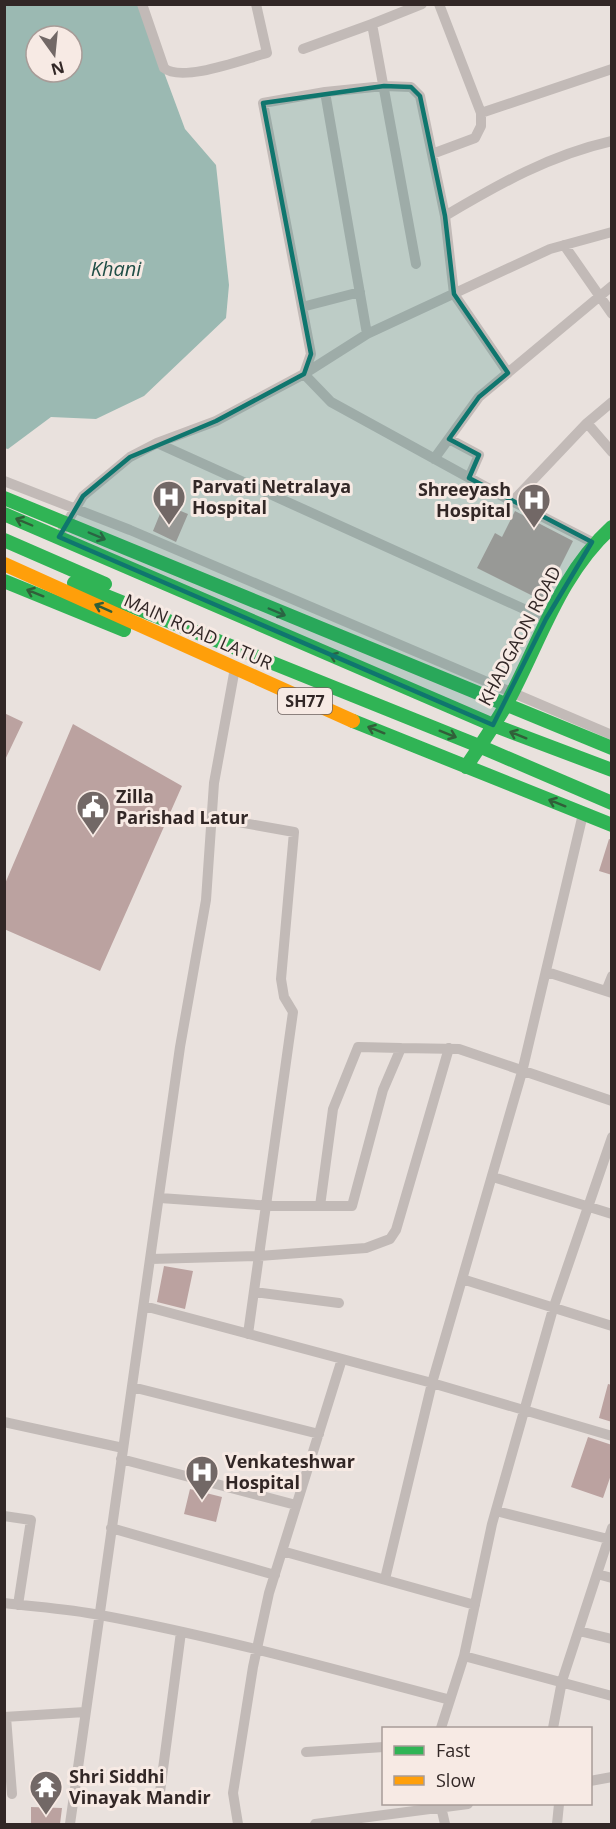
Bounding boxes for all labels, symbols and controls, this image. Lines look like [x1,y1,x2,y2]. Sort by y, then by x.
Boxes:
north arrow [24,24,84,84]
text: N [49,56,67,81]
water label: Khani [91,255,142,282]
place label: Parvati Netralaya Hospital [192,474,351,519]
place label: Shreeyash Hospital [418,477,511,522]
hospital icon: Parvati Netralaya Hospital [151,479,187,526]
hospital icon: Shreeyash Hospital [516,482,552,529]
one-way arrow [16,516,34,528]
one-way arrow [88,531,106,542]
street label: KHADGAON ROAD [472,561,566,710]
one-way arrow [26,587,45,598]
street label: MAIN ROAD LATUR [120,588,276,675]
one-way arrow [94,602,112,613]
one-way arrow [268,607,286,618]
one-way arrow [330,652,348,663]
road number: SH77 [278,688,332,714]
one-way arrow [368,724,386,735]
one-way arrow [509,728,527,739]
one-way arrow [438,729,457,740]
place label: Zilla Parishad Latur [116,784,248,829]
public building icon: Zilla Parishad Latur [75,789,111,836]
one-way arrow [548,797,567,808]
place label: Venkateshwar Hospital [225,1449,355,1494]
hospital icon: Venkateshwar Hospital [184,1454,220,1501]
legend [382,1727,592,1805]
text: Fast [436,1738,470,1762]
place label: Shri Siddhi Vinayak Mandir [69,1764,211,1809]
text: Slow [436,1768,475,1792]
temple icon: Shri Siddhi Vinayak Mandir [28,1769,64,1816]

